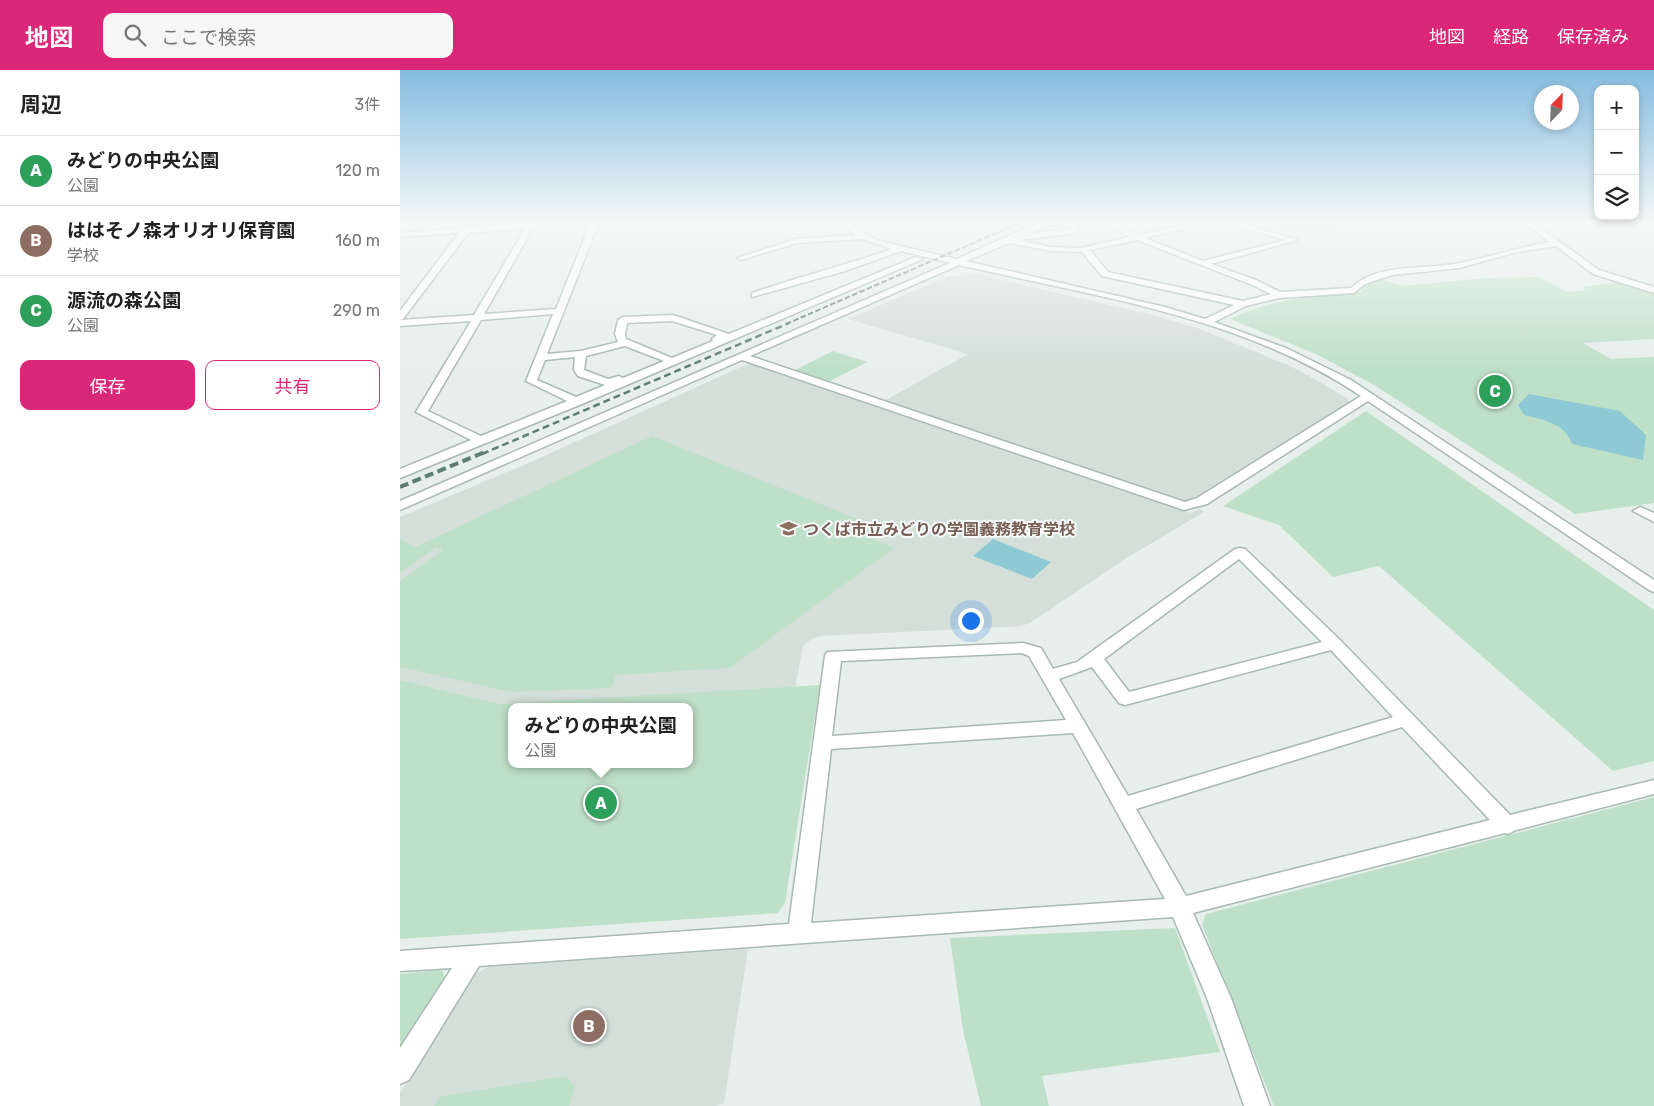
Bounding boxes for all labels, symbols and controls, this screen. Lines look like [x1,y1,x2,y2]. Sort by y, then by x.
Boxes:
search box [103,13,453,58]
icon: search [121,21,149,49]
text: 地図 [25,24,73,52]
text: ここで検索 [161,26,256,49]
text: 地図 [1429,26,1465,48]
text: 経路 [1493,26,1529,48]
text: 保存済み [1557,26,1629,48]
north arrow [1534,85,1579,130]
map controls [1594,85,1639,220]
button: + [1594,85,1639,130]
text: 周辺 [20,92,62,117]
text: 3件 [354,95,380,114]
button: − [1594,130,1639,175]
text: みどりの中央公園 [67,149,219,172]
text: A [30,161,42,180]
text: 120 m [335,161,380,180]
button: layers [1594,175,1639,220]
text: 公園 [67,176,99,195]
text: ははそノ森オリオリ保育園 [67,219,295,242]
text: B [30,231,42,250]
text: 160 m [335,231,380,250]
text: 学校 [67,246,99,265]
text: 源流の森公園 [67,289,181,312]
text: C [30,301,42,320]
text: 290 m [333,301,380,320]
text: 公園 [67,316,99,335]
button: 保存 [20,360,195,410]
button: 共有 [205,360,380,410]
pin: C [1479,372,1511,410]
school or university icon: つくば市立みどりの学園義務教育学校 [779,519,799,539]
place label: つくば市立みどりの学園義務教育学校 [803,520,1075,539]
your location [958,608,984,634]
popup [508,703,693,768]
text: みどりの中央公園 [524,714,677,737]
text: 公園 [524,741,557,760]
pin: A [585,784,617,822]
pin: B [573,1007,605,1045]

